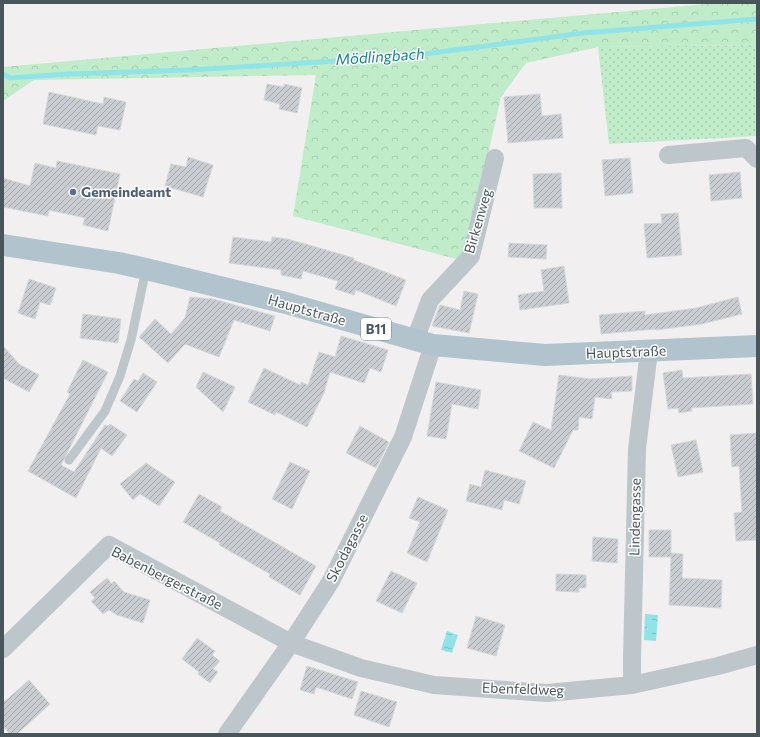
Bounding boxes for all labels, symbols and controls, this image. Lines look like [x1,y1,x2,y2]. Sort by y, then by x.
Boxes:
water label: Mödlingbach [335,44,425,68]
place label: Gemeindeamt [81,183,171,200]
street label: Birkenweg [460,186,495,255]
marker: Gemeindeamt [68,187,78,197]
street label: Hauptstraße [266,290,348,329]
road number: B11 [361,318,391,340]
street label: Hauptstraße [586,342,666,361]
street label: Lindengasse [625,478,644,556]
street label: Skodagasse [322,511,371,585]
street label: Babenbergerstraße [109,542,226,613]
street label: Ebenfeldweg [482,679,565,698]

